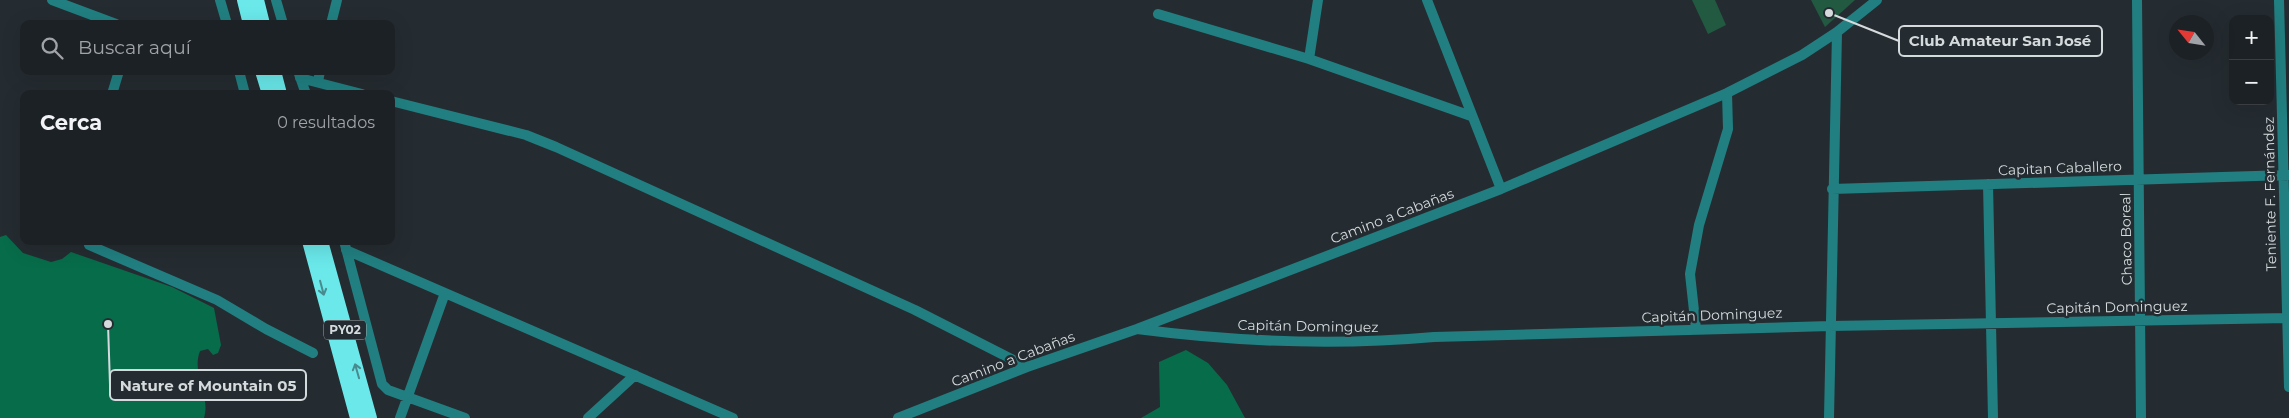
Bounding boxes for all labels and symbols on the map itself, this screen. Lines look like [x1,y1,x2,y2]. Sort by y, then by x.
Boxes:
north arrow [2169,15,2214,60]
callout: Club Amateur San José [1899,26,2102,56]
text: Club Amateur San José [1909,31,2091,50]
street label: Teniente F. Fernández [2260,117,2280,271]
street label: Capitan Caballero [1998,157,2122,179]
street label: Camino a Cabañas [1328,184,1456,248]
street label: Chaco Boreal [2116,192,2136,286]
one-way arrow [318,280,327,296]
street label: Capitán Dominguez [2046,297,2188,317]
street label: Capitán Dominguez [1641,304,1783,326]
street label: Capitán Dominguez [1237,316,1379,336]
road number: PY02 [324,320,366,340]
street label: Camino a Cabañas [949,327,1077,391]
one-way arrow [351,363,361,379]
callout: Nature of Mountain 05 [110,370,306,400]
text: Nature of Mountain 05 [120,376,296,395]

